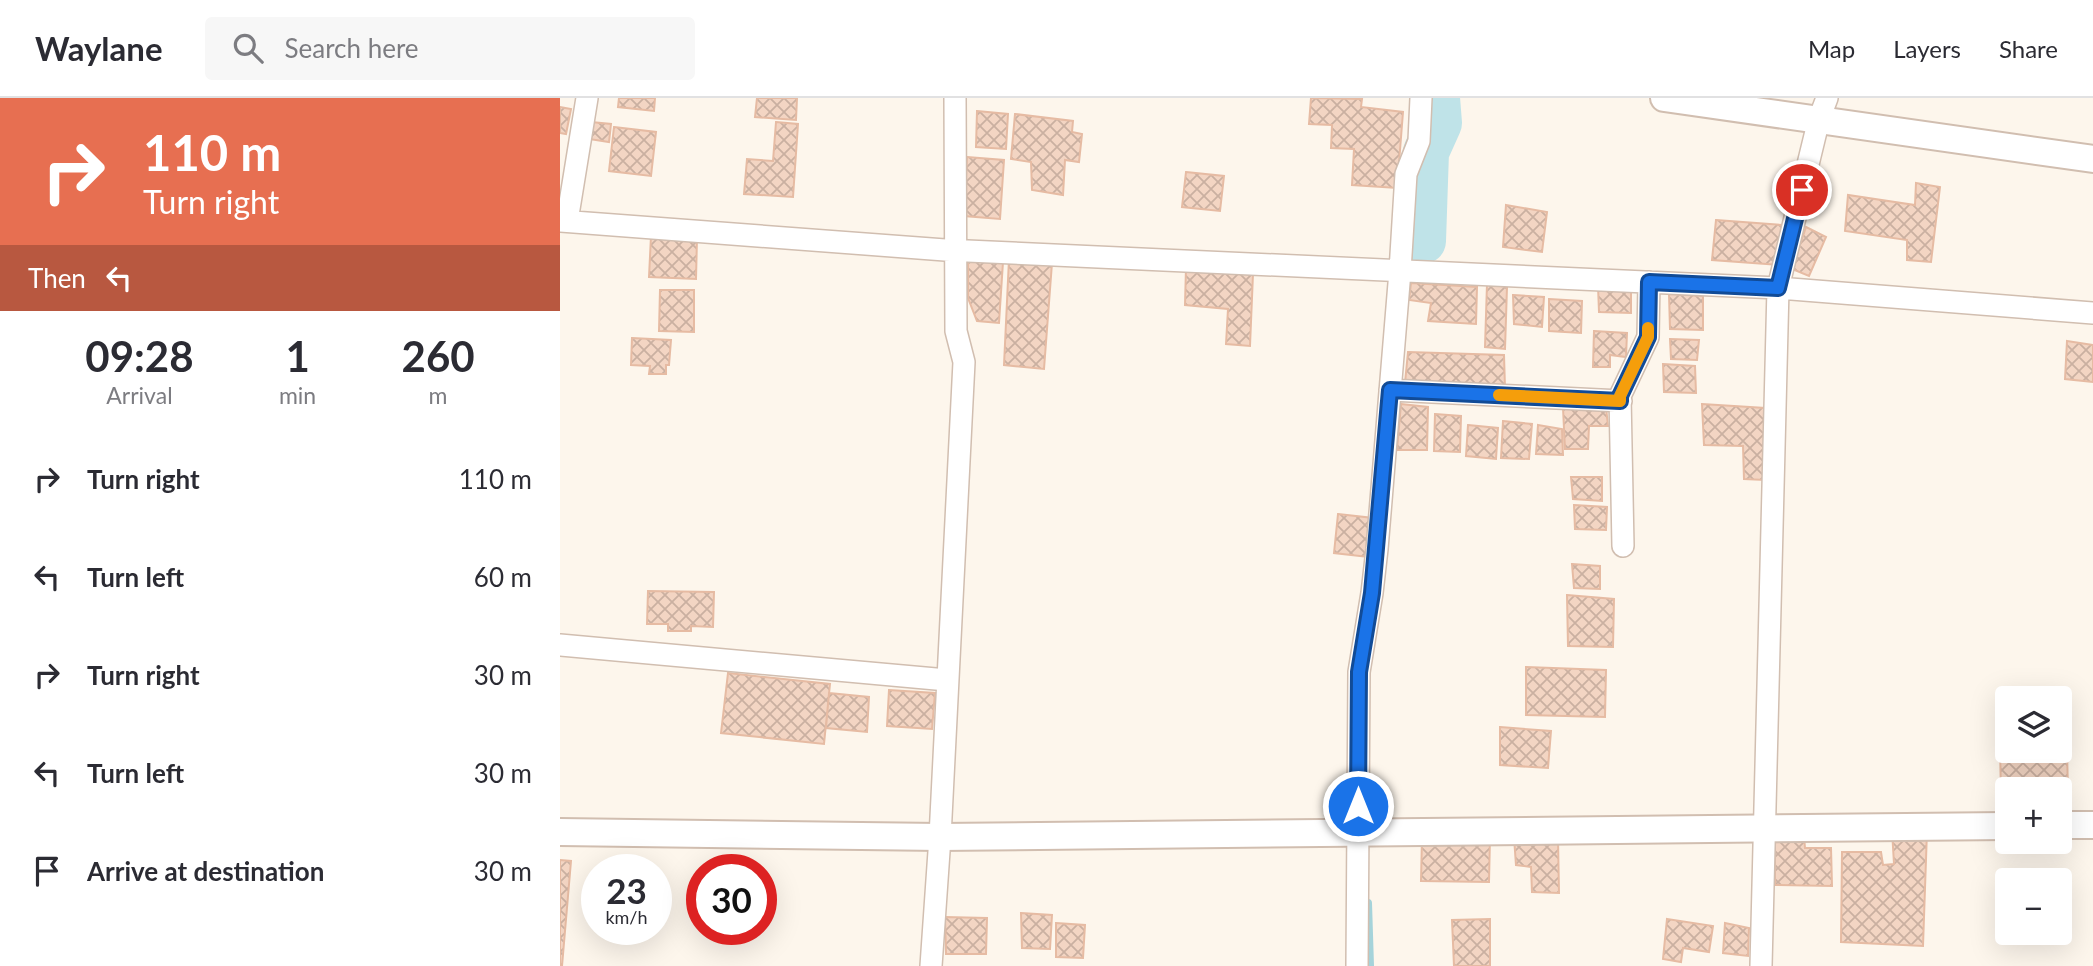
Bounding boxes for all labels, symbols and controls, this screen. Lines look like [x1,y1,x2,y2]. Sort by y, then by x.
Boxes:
search box [205,17,695,80]
text: Waylane [35,28,163,68]
icon: search [229,29,267,67]
text: Search here [285,32,419,64]
text: Map [1808,34,1855,63]
text: Layers [1893,34,1961,63]
text: Share [1999,34,2058,63]
text: 110 m [143,123,281,181]
icon: right [28,126,119,217]
pin [1772,160,1832,220]
icon: arrive [1783,171,1821,209]
text: Turn right [143,182,279,221]
icon: left [100,259,138,297]
text: Then [28,262,86,294]
text: 09:28 [85,331,194,381]
text: 1 [285,331,310,381]
text: 260 [402,331,475,381]
text: Arrival [106,381,173,409]
text: min [279,381,316,409]
text: m [429,381,448,409]
icon: right [28,460,66,498]
text: Turn right [87,463,200,495]
text: 110 m [459,463,532,495]
icon: left [28,558,66,596]
text: Turn left [87,561,184,593]
text: 60 m [474,561,532,593]
icon: right [28,656,66,694]
text: Turn right [87,659,200,691]
text: 30 m [474,659,532,691]
map controls [1995,686,2072,945]
button: layers [1995,686,2072,763]
icon: left [28,754,66,792]
text: Turn left [87,757,184,789]
text: 30 m [474,757,532,789]
position arrow [1321,769,1395,843]
button: + [1995,777,2072,854]
icon: arrive [28,852,66,890]
speed limit sign: 30 [686,854,777,945]
text: Arrive at destination [87,855,324,887]
text: 30 m [474,855,532,887]
button: − [1995,868,2072,945]
text: 23 [606,869,647,911]
text: km/h [605,906,648,928]

